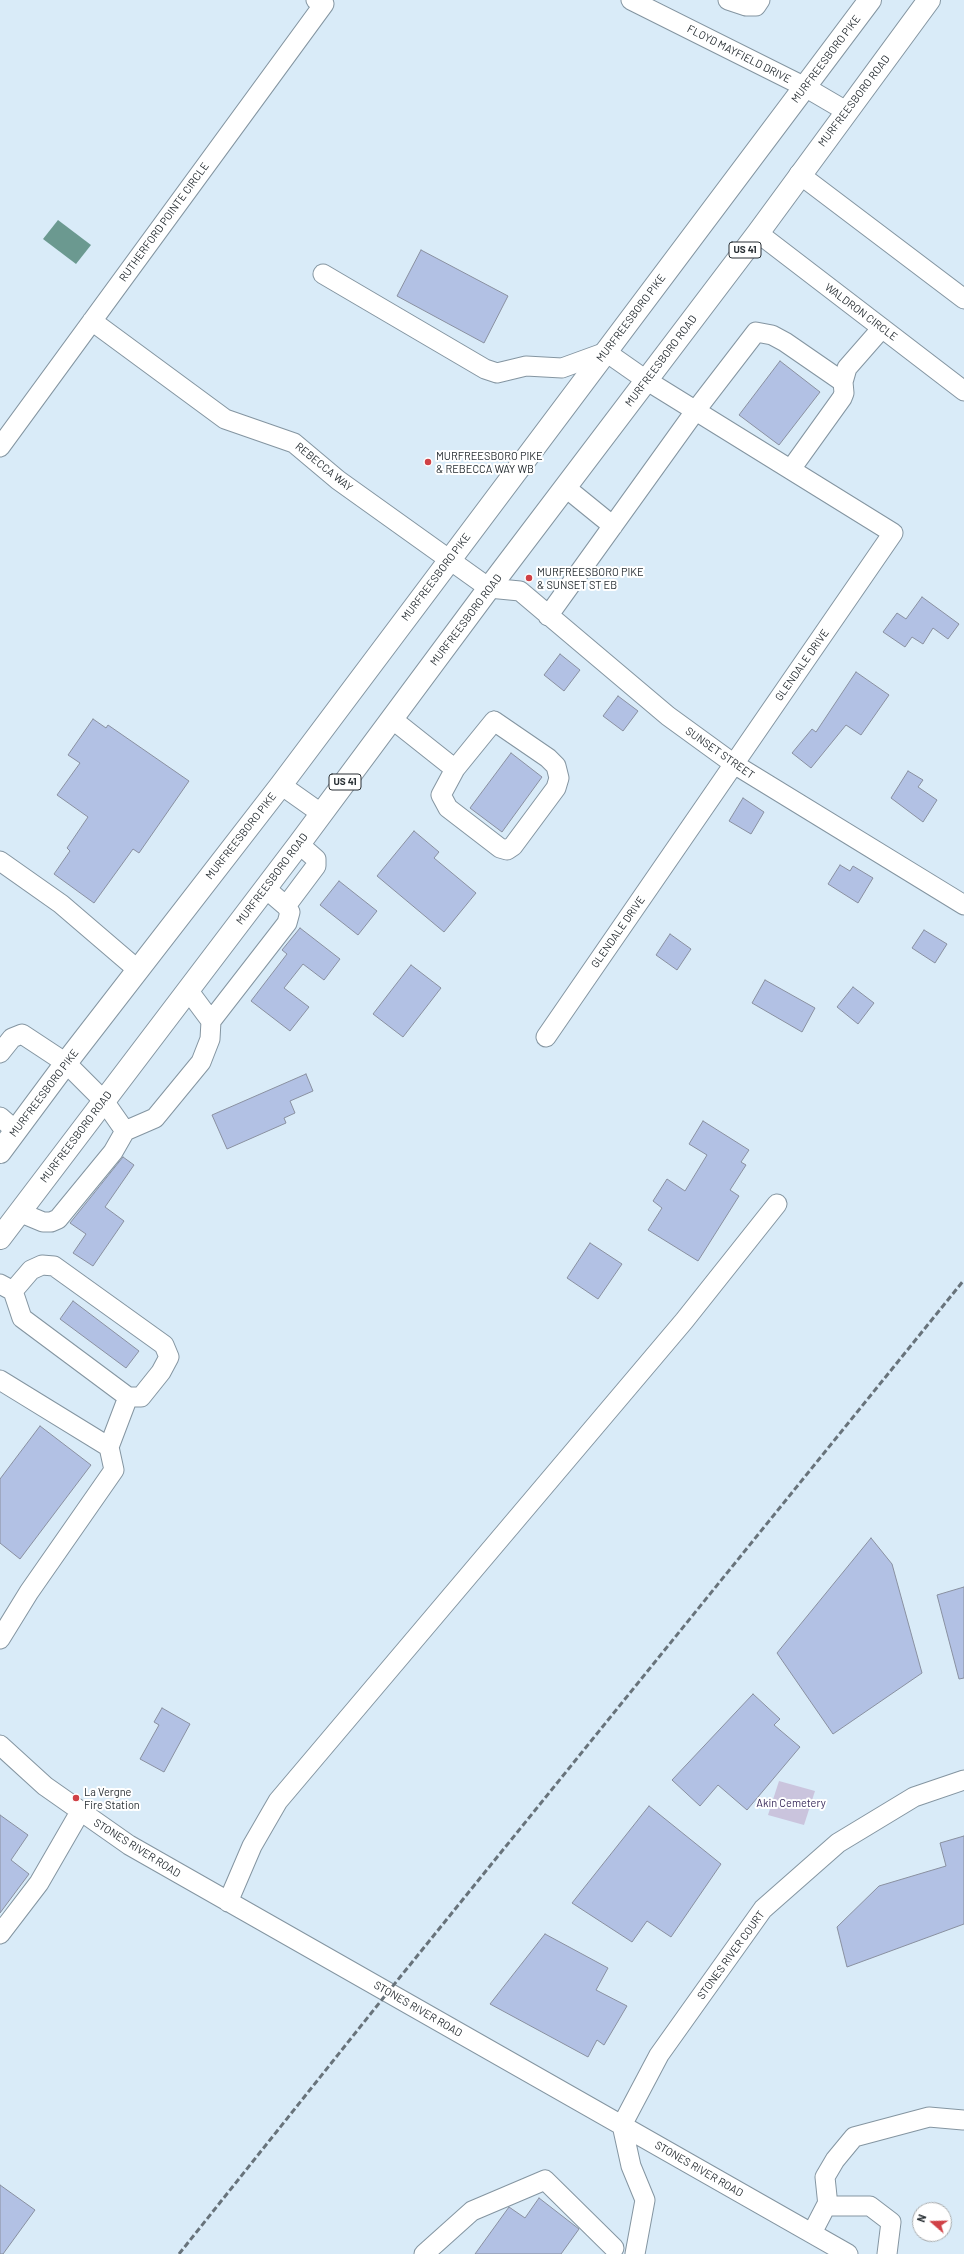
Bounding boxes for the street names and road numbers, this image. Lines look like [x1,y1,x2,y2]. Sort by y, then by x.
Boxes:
street label: MURFREESBORO PIKE [789,12,863,106]
street label: FLOYD MAYFIELD DRIVE [685,22,793,86]
street label: MURFREESBORO ROAD [815,53,893,149]
street label: RUTHERFORD POINTE CIRCLE [116,160,212,284]
road number: US 41 [729,242,761,258]
street label: MURFREESBORO PIKE [594,271,668,365]
street label: WALDRON CIRCLE [822,280,900,344]
street label: MURFREESBORO ROAD [622,313,700,409]
street label: REBECCA WAY [293,440,355,494]
street label: MURFREESBORO PIKE [399,530,473,624]
street label: MURFREESBORO ROAD [427,572,505,668]
street label: GLENDALE DRIVE [772,627,832,703]
street label: SUNSET STREET [683,724,757,782]
road number: US 41 [329,774,361,790]
street label: MURFREESBORO PIKE [203,790,279,882]
street label: MURFREESBORO ROAD [233,831,311,927]
street label: GLENDALE DRIVE [588,894,648,970]
street label: MURFREESBORO PIKE [7,1046,81,1140]
street label: MURFREESBORO ROAD [37,1089,115,1185]
street label: STONES RIVER ROAD [91,1816,183,1880]
street label: STONES RIVER COURT [694,1908,768,2002]
street label: STONES RIVER ROAD [371,1978,465,2040]
street label: STONES RIVER ROAD [652,2138,746,2200]

